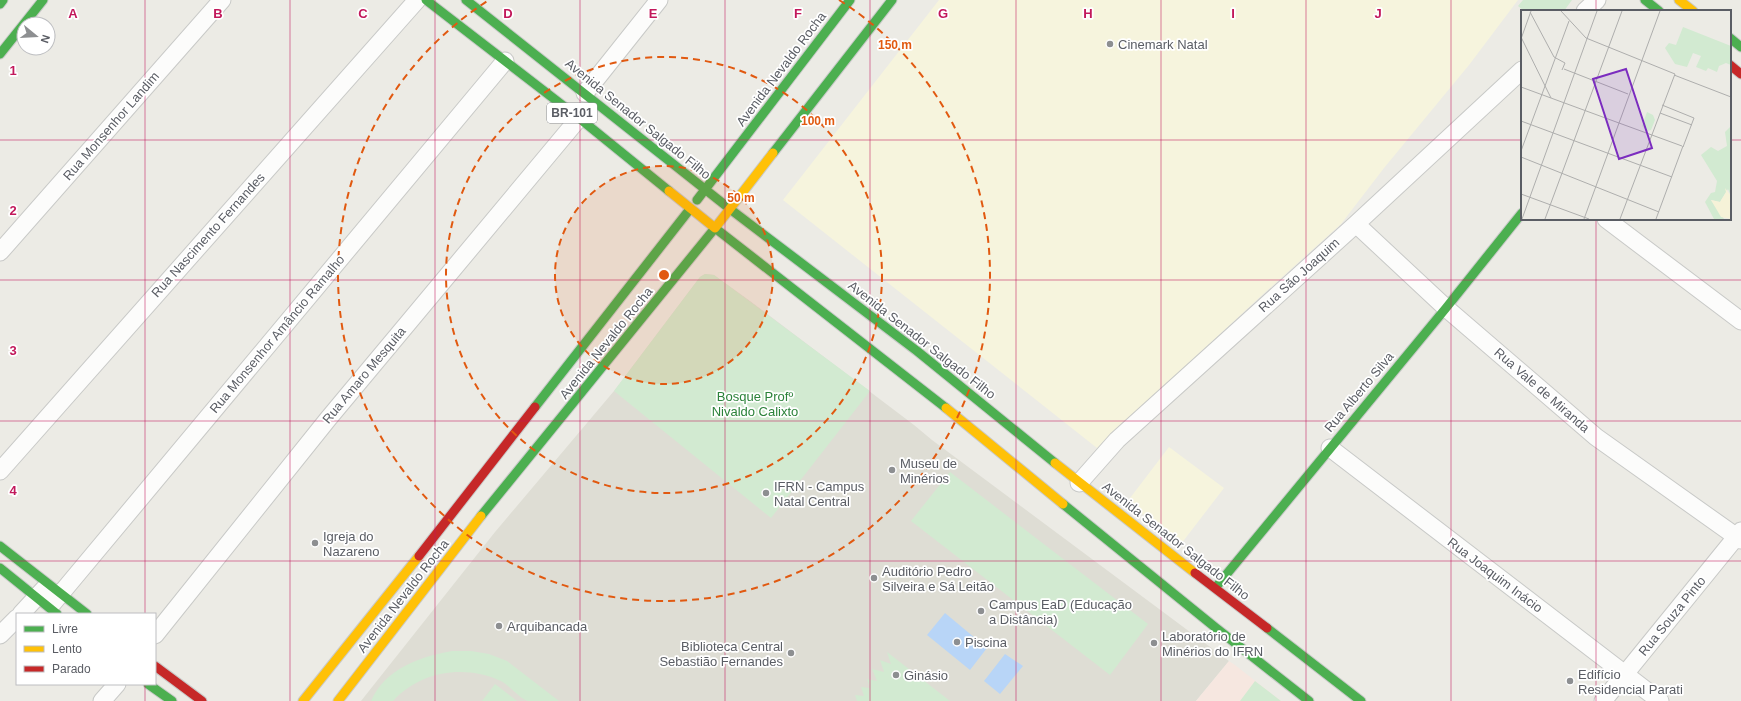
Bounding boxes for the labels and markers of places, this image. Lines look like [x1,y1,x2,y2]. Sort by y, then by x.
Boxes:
place label: Cinemark Natal [1118,37,1208,52]
marker: Cinemark Natal [1105,39,1115,49]
centre of rings [657,268,671,282]
place label: Museu de Minérios [900,456,957,486]
marker: Museu de Minérios [887,465,897,475]
place label: IFRN - Campus Natal Central [774,479,865,509]
marker: IFRN - Campus Natal Central [761,488,771,498]
place label: Igreja do Nazareno [323,529,379,559]
marker: Igreja do Nazareno [310,538,320,548]
place label: Auditório Pedro Silveira e Sá Leitão [882,564,994,594]
marker: Auditório Pedro Silveira e Sá Leitão [869,573,879,583]
place label: Campus EaD (Educação a Distância) [989,597,1132,627]
marker: Campus EaD (Educação a Distância) [976,606,986,616]
place label: Arquibancada [507,619,588,634]
marker: Arquibancada [494,621,504,631]
place label: Laboratório de Minérios do IFRN [1162,629,1263,659]
place label: Piscina [965,635,1008,650]
marker: Piscina [952,637,962,647]
marker: Laboratório de Minérios do IFRN [1149,638,1159,648]
place label: Biblioteca Central Sebastião Fernandes [659,639,783,669]
marker: Biblioteca Central Sebastião Fernandes [786,648,796,658]
place label: Edifício Residencial Parati [1578,667,1683,697]
place label: Ginásio [904,668,948,683]
marker: Ginásio [891,670,901,680]
marker: Edifício Residencial Parati [1565,676,1575,686]

